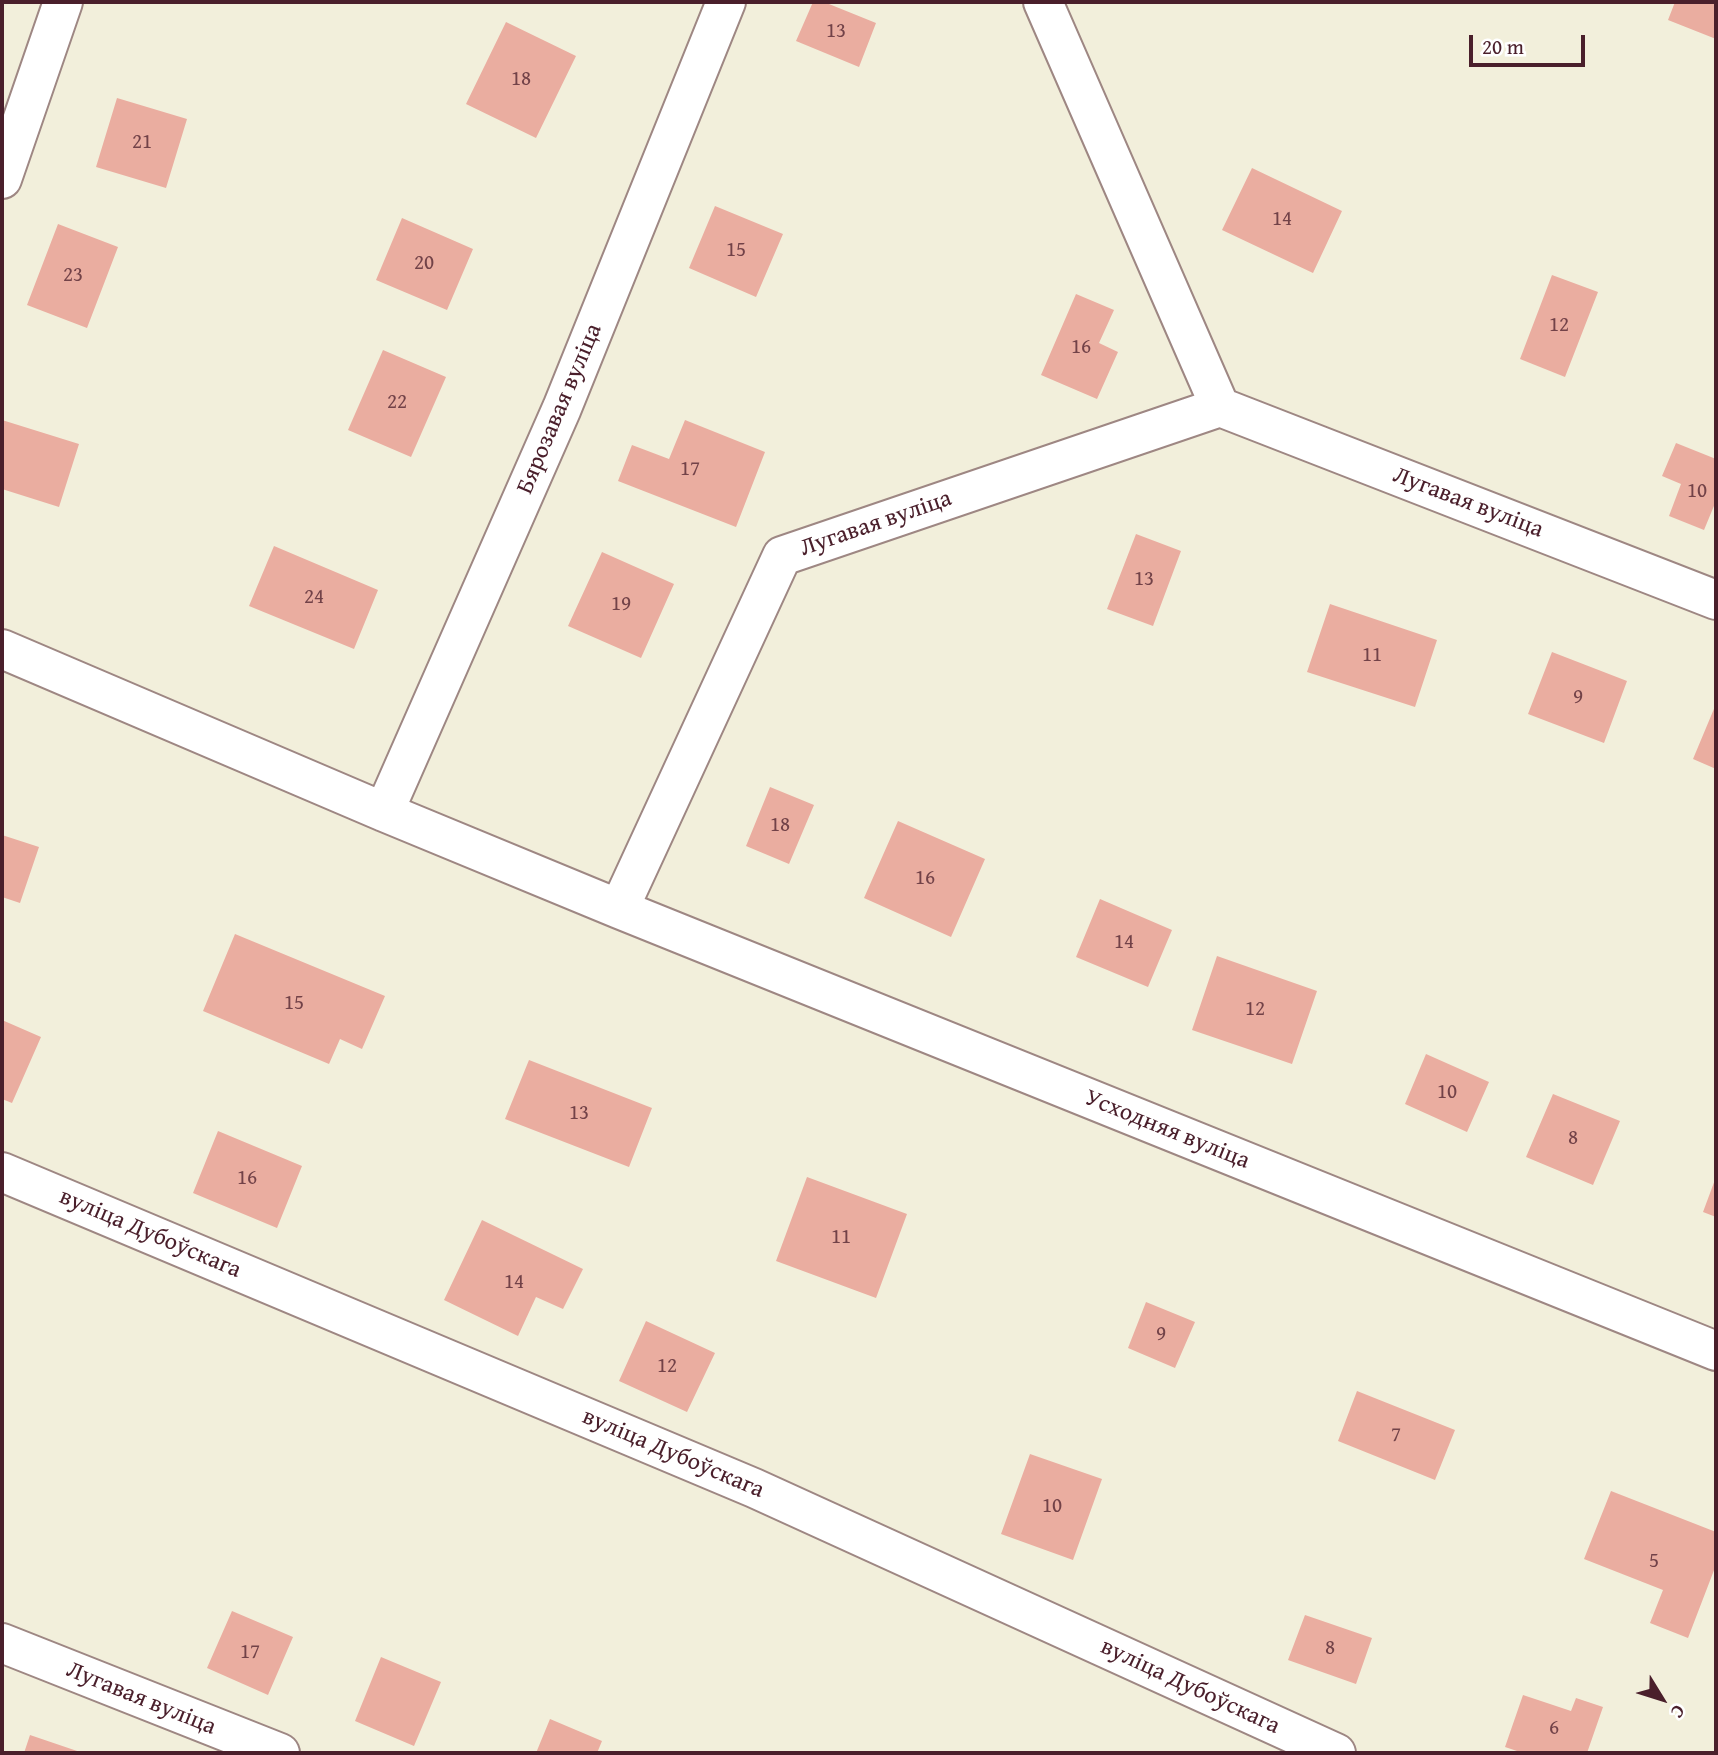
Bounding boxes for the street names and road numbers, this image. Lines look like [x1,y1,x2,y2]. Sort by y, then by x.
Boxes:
street label: Бярозавая вуліца [511,319,609,499]
street label: Лугавая вуліца [1389,461,1547,545]
street label: Лугавая вуліца [796,485,956,563]
street label: Усходняя вуліца [1080,1084,1254,1176]
street label: вуліца Дубоўскага [55,1183,245,1285]
street label: вуліца Дубоўскага [578,1403,768,1505]
street label: вуліца Дубоўскага [1096,1633,1284,1741]
street label: Лугавая вуліца [62,1656,220,1742]

